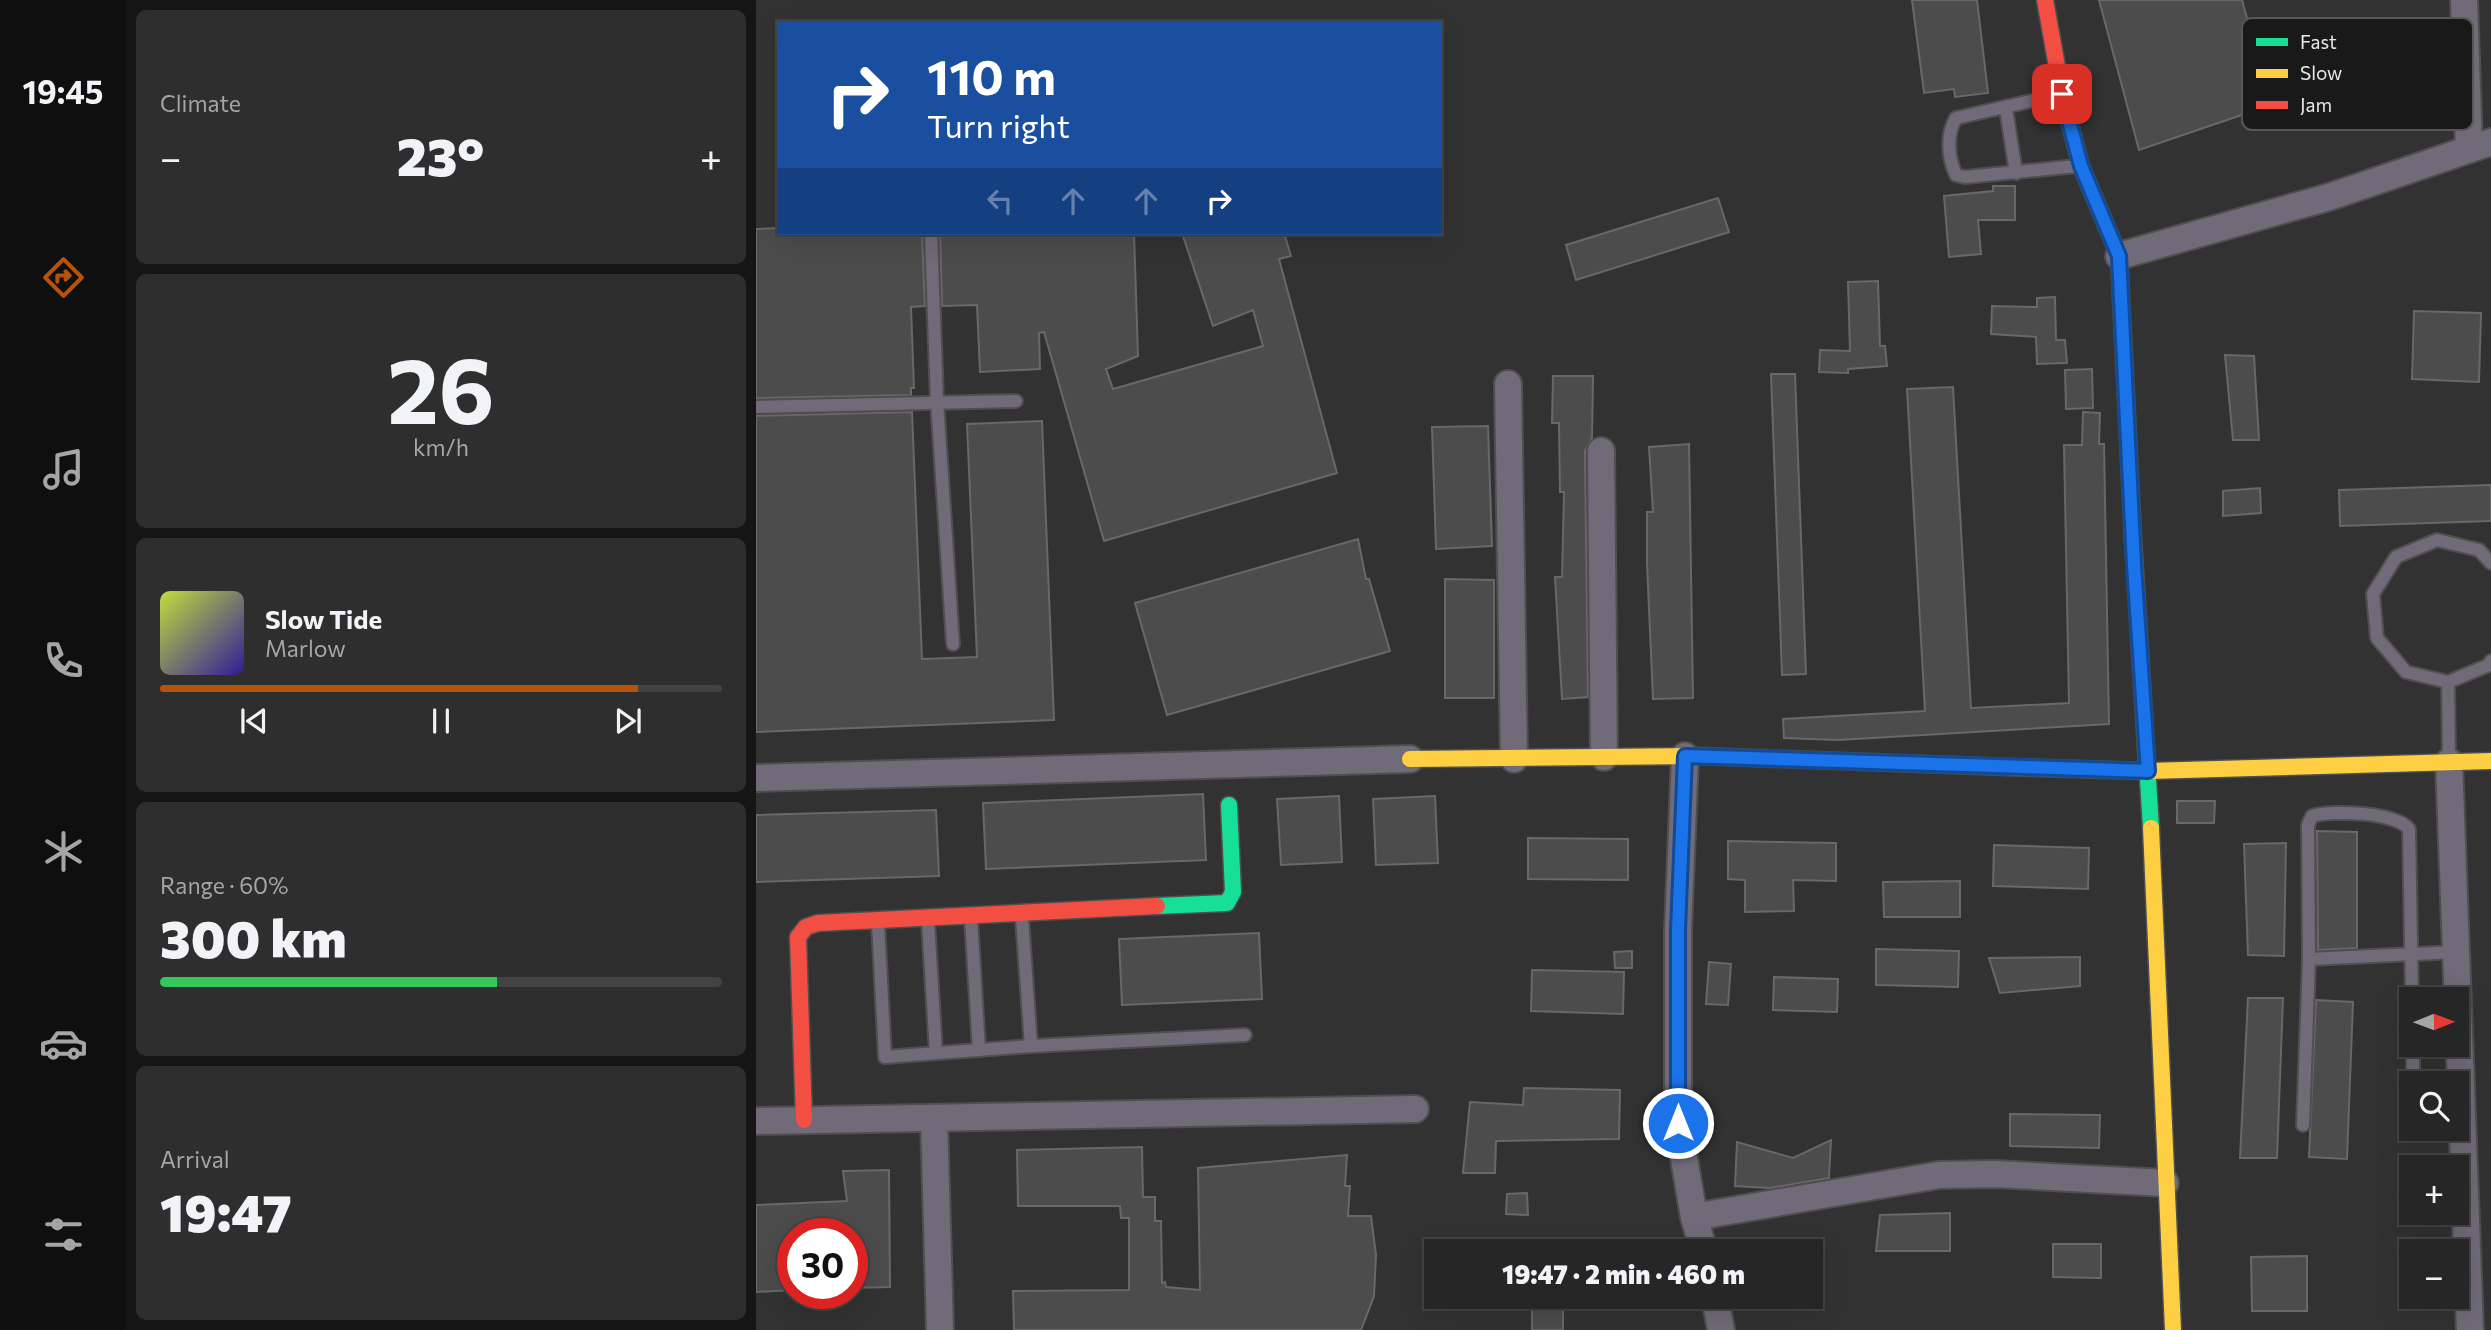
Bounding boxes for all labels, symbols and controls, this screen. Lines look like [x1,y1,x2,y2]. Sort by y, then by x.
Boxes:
legend [2242,18,2473,130]
text: Fast [2300,30,2337,53]
text: 110 m [927,45,1056,105]
icon: right [812,49,903,140]
text: Slow [2300,61,2342,84]
pin [2032,64,2092,124]
text: 19:45 [23,71,103,111]
icon: arrive [2043,75,2081,113]
text: Climate [160,89,241,117]
text: Jam [2300,93,2332,116]
text: Turn right [927,105,1070,145]
text: 23° [397,123,484,187]
text: − [160,133,182,180]
text: + [700,133,722,180]
icon: left [981,182,1019,220]
icon: ahead [1054,182,1092,220]
icon: ahead [1127,182,1165,220]
icon: right [1200,182,1238,220]
icon: directions [39,253,88,302]
text: 26 [387,331,495,443]
text: km/h [413,433,469,461]
icon: music [39,445,88,494]
text: Slow Tide [265,603,382,634]
text: Marlow [265,634,346,662]
icon: phone [39,636,88,685]
icon: previous [235,702,273,740]
icon: pause [422,702,460,740]
icon: next [609,702,647,740]
icon: climate [39,827,88,876]
text: Range · 60% [160,871,288,899]
text: 300 km [160,905,347,969]
north arrow [2399,987,2469,1057]
map controls [2399,987,2469,1309]
icon: car [39,1019,88,1068]
button: search [2399,1071,2469,1141]
position arrow [1641,1086,1715,1160]
text: Arrival [160,1145,230,1173]
button: + [2399,1155,2469,1225]
text: 19:47 [160,1179,292,1243]
icon: filters [39,1210,88,1259]
speed limit sign: 30 [777,1218,868,1309]
button: − [2399,1239,2469,1309]
text: 19:47 · 2 min · 460 m [1502,1258,1745,1289]

